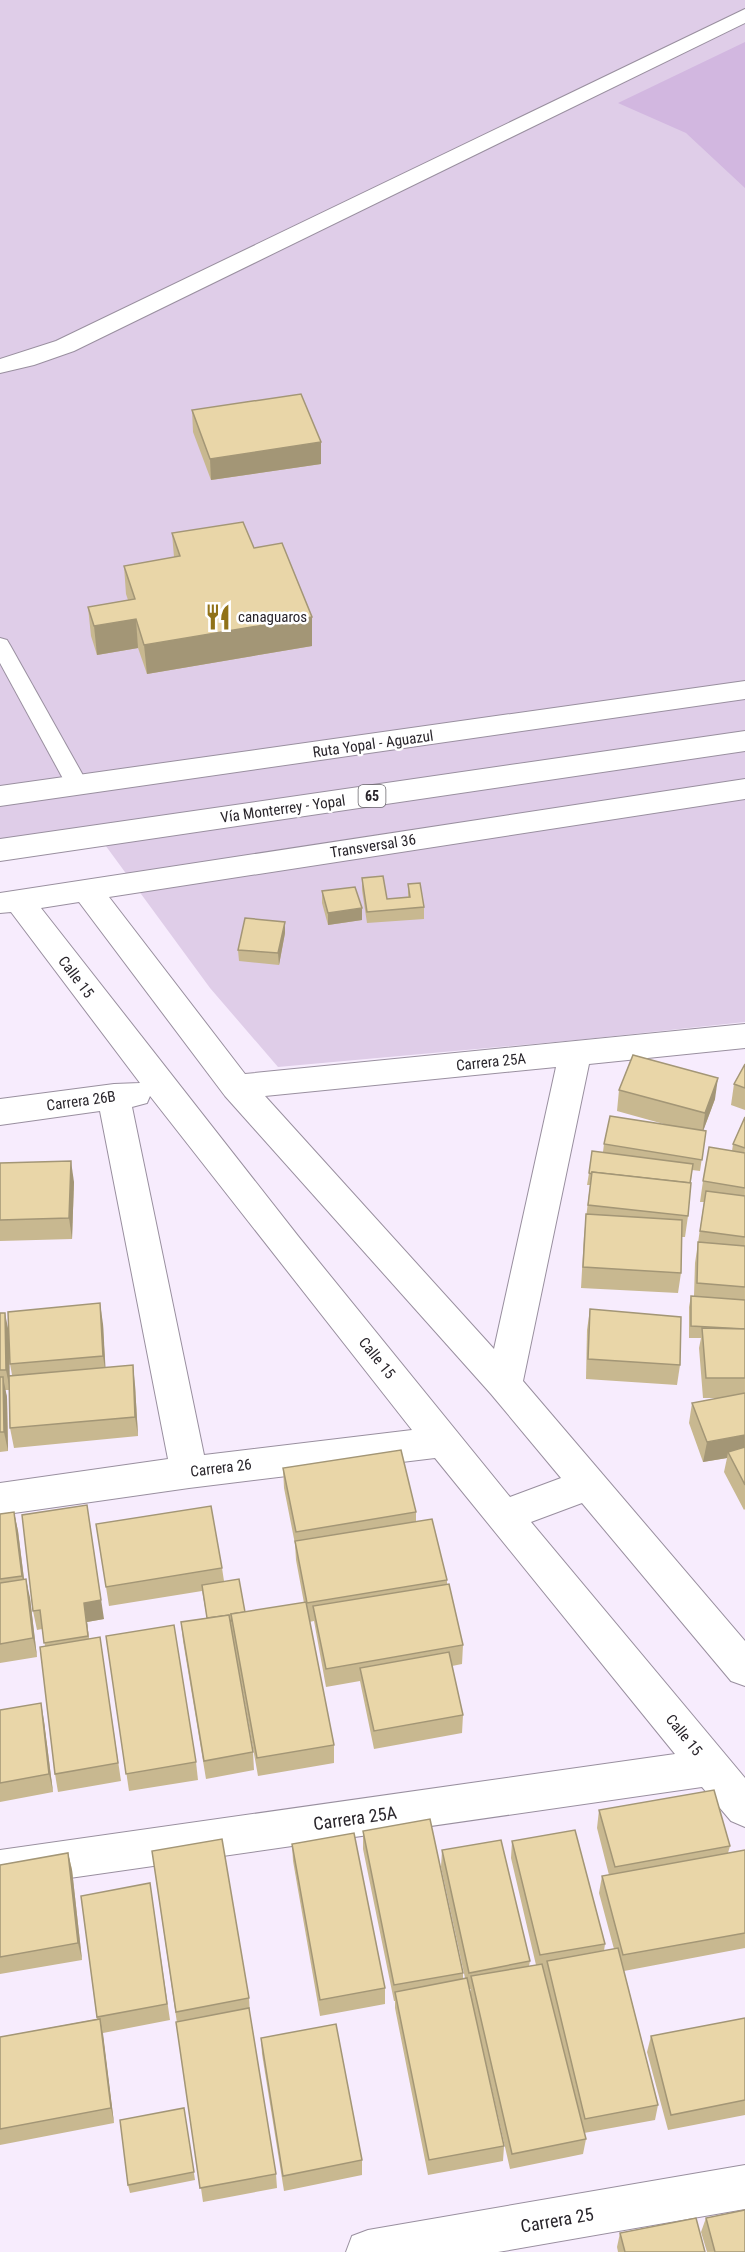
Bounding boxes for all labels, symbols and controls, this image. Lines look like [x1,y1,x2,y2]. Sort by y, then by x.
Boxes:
restaurant icon: canaguaros [203,602,233,632]
place label: canaguaros [238,608,307,626]
street label: Ruta Yopal - Aguazul [312,727,434,761]
road number: 65 [358,785,386,807]
street label: Vía Monterrey - Yopal [219,791,347,827]
street label: Transversal 36 [329,830,417,862]
street label: Calle 15 [54,952,98,1002]
street label: Carrera 25A [455,1049,527,1075]
street label: Carrera 26B [45,1087,117,1115]
street label: Calle 15 [355,1334,399,1382]
street label: Carrera 26 [189,1455,253,1481]
street label: Calle 15 [662,1711,706,1759]
street label: Carrera 25A [312,1802,399,1834]
street label: Carrera 25 [519,2203,595,2237]

